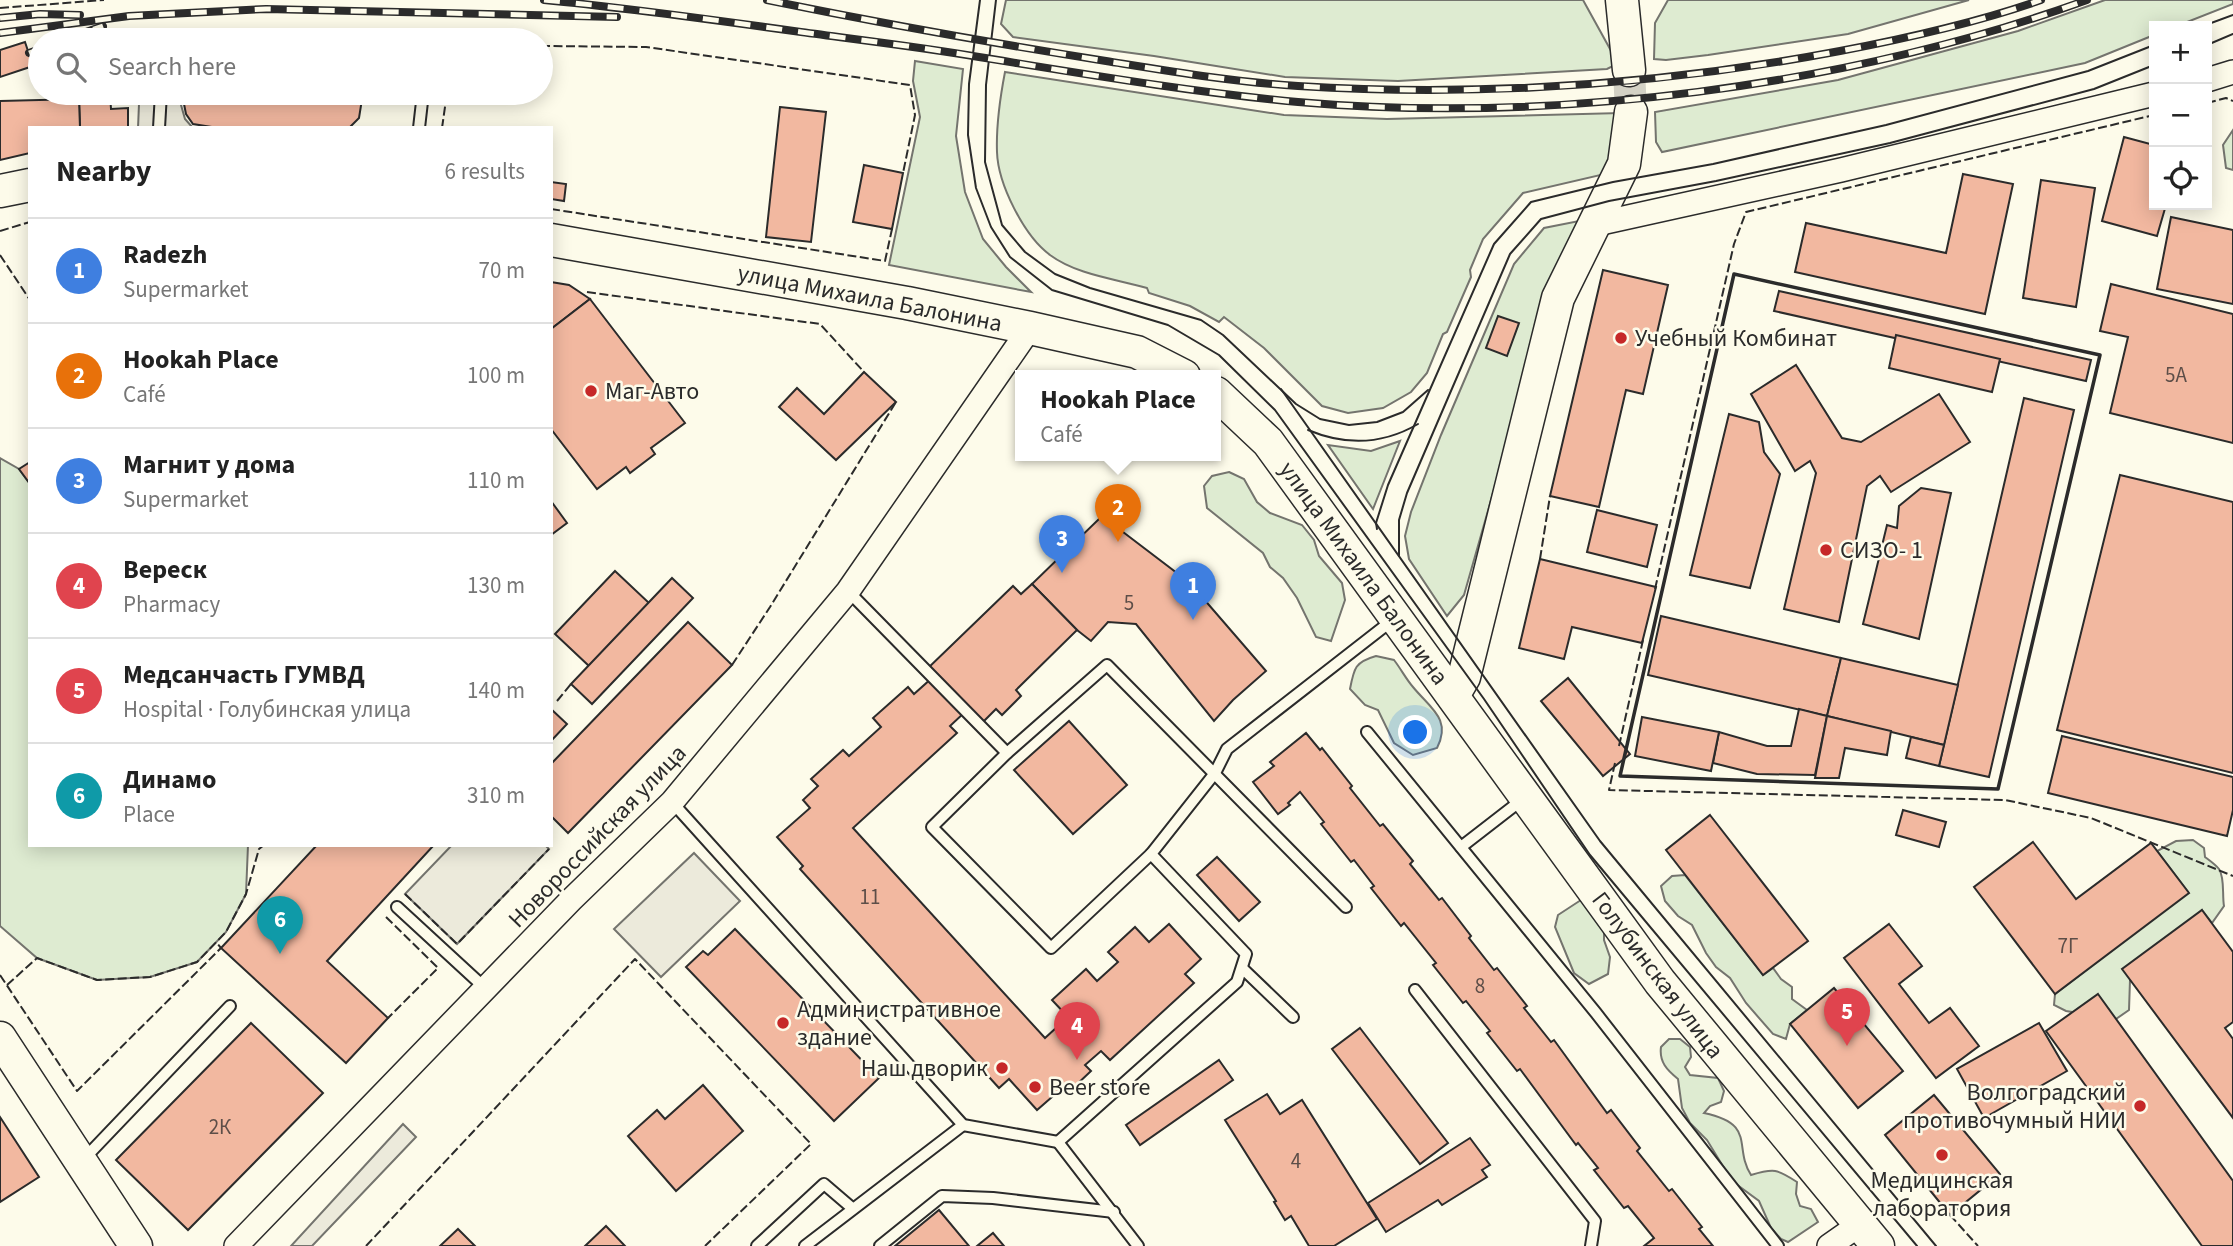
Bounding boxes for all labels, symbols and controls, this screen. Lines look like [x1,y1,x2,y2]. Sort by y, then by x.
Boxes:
map controls [2149,21,2212,210]
button: + [2149,21,2212,84]
search box [28,28,553,105]
icon: search [52,48,90,86]
text: Search here [108,48,236,85]
button: − [2149,84,2212,147]
button: locate [2149,147,2212,210]
text: Nearby [56,150,151,193]
text: 6 results [445,155,525,188]
text: Radezh [123,236,207,273]
text: 1 [73,254,85,287]
text: 70 m [478,254,525,287]
street label: улица Михаила Балонина [735,256,1005,341]
text: Supermarket [123,273,249,306]
place label: Учебный Комбинат [1635,321,1837,356]
marker: Учебный Комбинат [1613,330,1629,346]
text: Hookah Place [123,341,279,378]
text: 2 [73,359,85,392]
text: 100 m [467,359,525,392]
house number: 5А [2165,360,2187,390]
popup [1015,370,1221,461]
place label: Маг-Авто [605,374,699,409]
text: Café [123,378,166,411]
text: Hookah Place [1040,381,1196,418]
marker: Маг-Авто [583,383,599,399]
text: Café [1040,418,1083,451]
text: Магнит у дома [123,446,295,483]
street label: улица Михаила Балонина [1270,454,1457,692]
text: 3 [73,464,85,497]
text: 110 m [467,464,525,497]
text: Supermarket [123,483,249,516]
pin: 2 [1095,484,1141,542]
pin: 3 [1039,515,1085,573]
place label: СИЗО- 1 [1840,533,1923,568]
marker: СИЗО- 1 [1818,542,1834,558]
text: Вереск [123,551,207,588]
pin: 1 [1170,562,1216,620]
text: 4 [73,569,85,602]
text: 130 m [467,569,525,602]
text: Pharmacy [123,588,220,621]
house number: 5 [1124,588,1134,618]
text: Медсанчасть ГУМВД [123,656,365,693]
text: 5 [73,674,85,707]
text: 140 m [467,674,525,707]
text: Hospital · Голубинская улица [123,693,411,726]
your location [1398,715,1432,749]
street label: Новороссийская улица [500,737,695,936]
text: Динамо [123,761,216,798]
text: 6 [73,779,85,812]
text: 310 m [467,779,525,812]
text: Place [123,798,175,831]
house number: 11 [860,882,880,912]
street label: Голубинская улица [1583,884,1732,1066]
pin: 6 [257,896,303,954]
house number: 7Г [2058,931,2078,961]
house number: 8 [1475,971,1485,1001]
pin: 5 [1824,988,1870,1046]
place label: Административное здание [797,992,1001,1055]
pin: 4 [1054,1002,1100,1060]
marker: Административное здание [775,1015,791,1031]
place label: Наш дворик [861,1051,988,1086]
marker: Наш дворик [994,1060,1010,1076]
place label: Beer store [1049,1070,1150,1105]
place label: Волгоградский противочумный НИИ [1903,1075,2126,1138]
marker: Beer store [1027,1079,1043,1095]
marker: Волгоградский противочумный НИИ [2132,1098,2148,1114]
house number: 2К [209,1112,232,1142]
house number: 4 [1291,1146,1301,1176]
marker: Медицинская лаборатория [1934,1147,1950,1163]
place label: Медицинская лаборатория [1870,1163,2014,1226]

